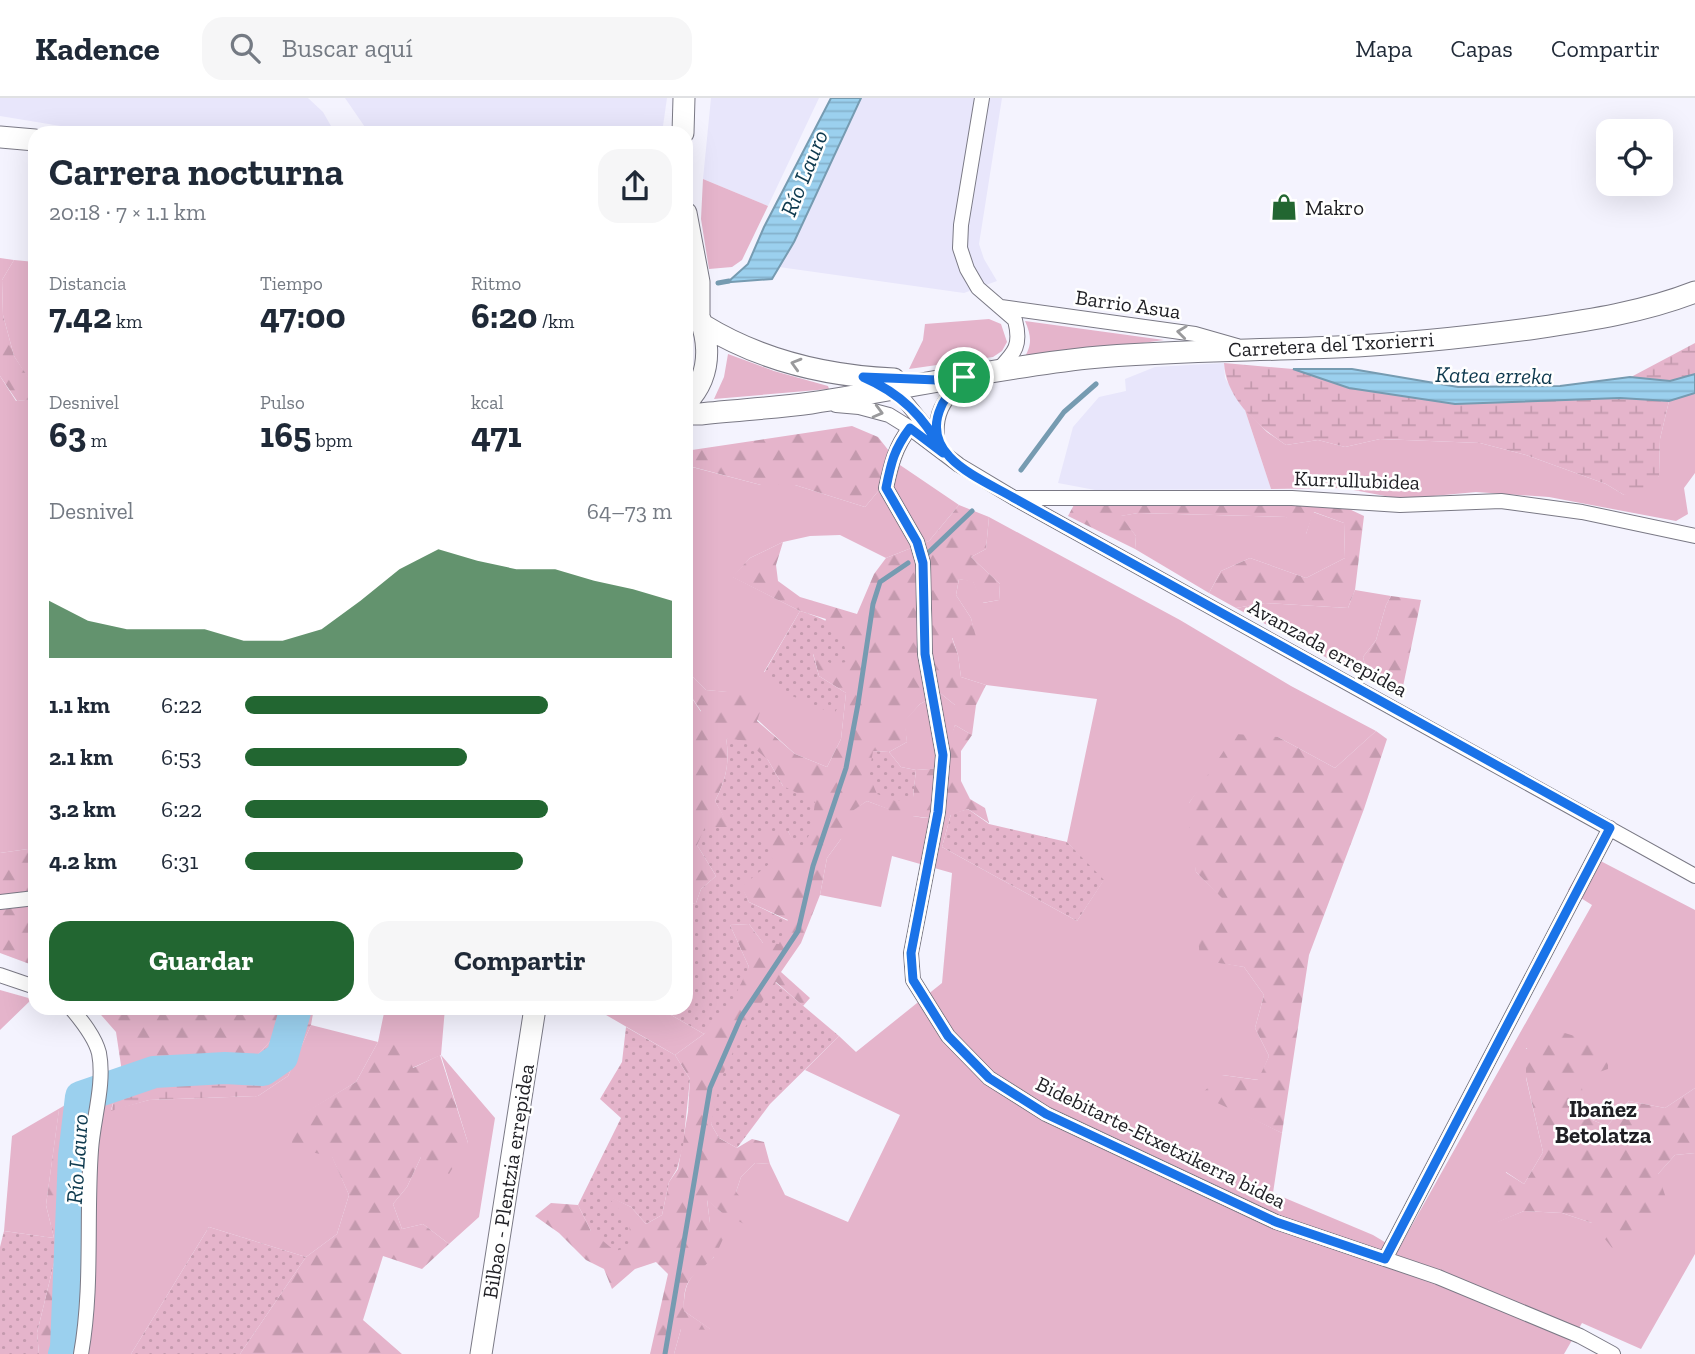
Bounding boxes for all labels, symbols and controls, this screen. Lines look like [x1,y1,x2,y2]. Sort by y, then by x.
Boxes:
search box [202,17,692,80]
text: Kadence [35,29,160,68]
icon: search [226,29,264,67]
text: Buscar aquí [282,32,413,64]
text: Mapa [1355,34,1412,63]
text: Capas [1450,34,1513,63]
text: Compartir [1551,34,1660,63]
map controls [1596,119,1673,196]
button: locate [1596,119,1673,196]
water label: Río Lauro [774,126,834,220]
text: Carrera nocturna [49,149,344,195]
button: share [598,149,672,223]
shop icon: Makro [1269,192,1299,222]
place label: Makro [1305,195,1364,220]
text: 20:18 · 7 × 1.1 km [49,198,206,226]
text: Distancia [49,272,126,295]
text: Tiempo [260,272,323,295]
text: Ritmo [471,272,521,295]
street label: Barrio Asua [1074,284,1182,324]
text: 7.42 [49,295,112,337]
text: 47:00 [260,295,346,337]
text: 6:20 [471,295,537,337]
text: km [112,310,142,333]
text: /km [537,310,574,333]
one-way arrow [1176,325,1188,340]
street label: Carretera del Txorierri [1227,326,1435,362]
pin [934,347,994,407]
one-way arrow [791,358,803,373]
icon: arrive [945,358,983,396]
water label: Katea erreka [1435,360,1553,390]
text: Desnivel [49,391,119,414]
text: Pulso [260,391,305,414]
text: kcal [471,391,504,414]
one-way arrow [872,404,884,418]
text: 63 [49,414,86,456]
text: 165 [260,414,311,456]
text: 471 [471,414,522,456]
text: m [86,429,107,452]
text: bpm [311,429,352,452]
street label: Kurrullubidea [1294,465,1420,495]
text: Desnivel [49,497,134,525]
text: 64–73 m [587,497,672,525]
street label: Avanzada errepidea [1244,594,1412,702]
text: 1.1 km [49,691,110,719]
text: 6:22 [161,691,202,719]
text: 2.1 km [49,743,113,771]
text: 6:53 [161,743,201,771]
text: 3.2 km [49,795,116,823]
text: 6:22 [161,795,202,823]
text: 4.2 km [49,847,117,875]
text: 6:31 [161,847,198,875]
button: Guardar [49,921,354,1001]
button: Compartir [368,921,672,1001]
street label: Bilbao - Plentzia errepidea [477,1062,539,1300]
street label: Bidebitarte-Etxetxikerra bidea [1032,1071,1290,1213]
district label: Ibañez Betolatza [1555,1095,1652,1149]
water label: Río Lauro [60,1113,94,1205]

